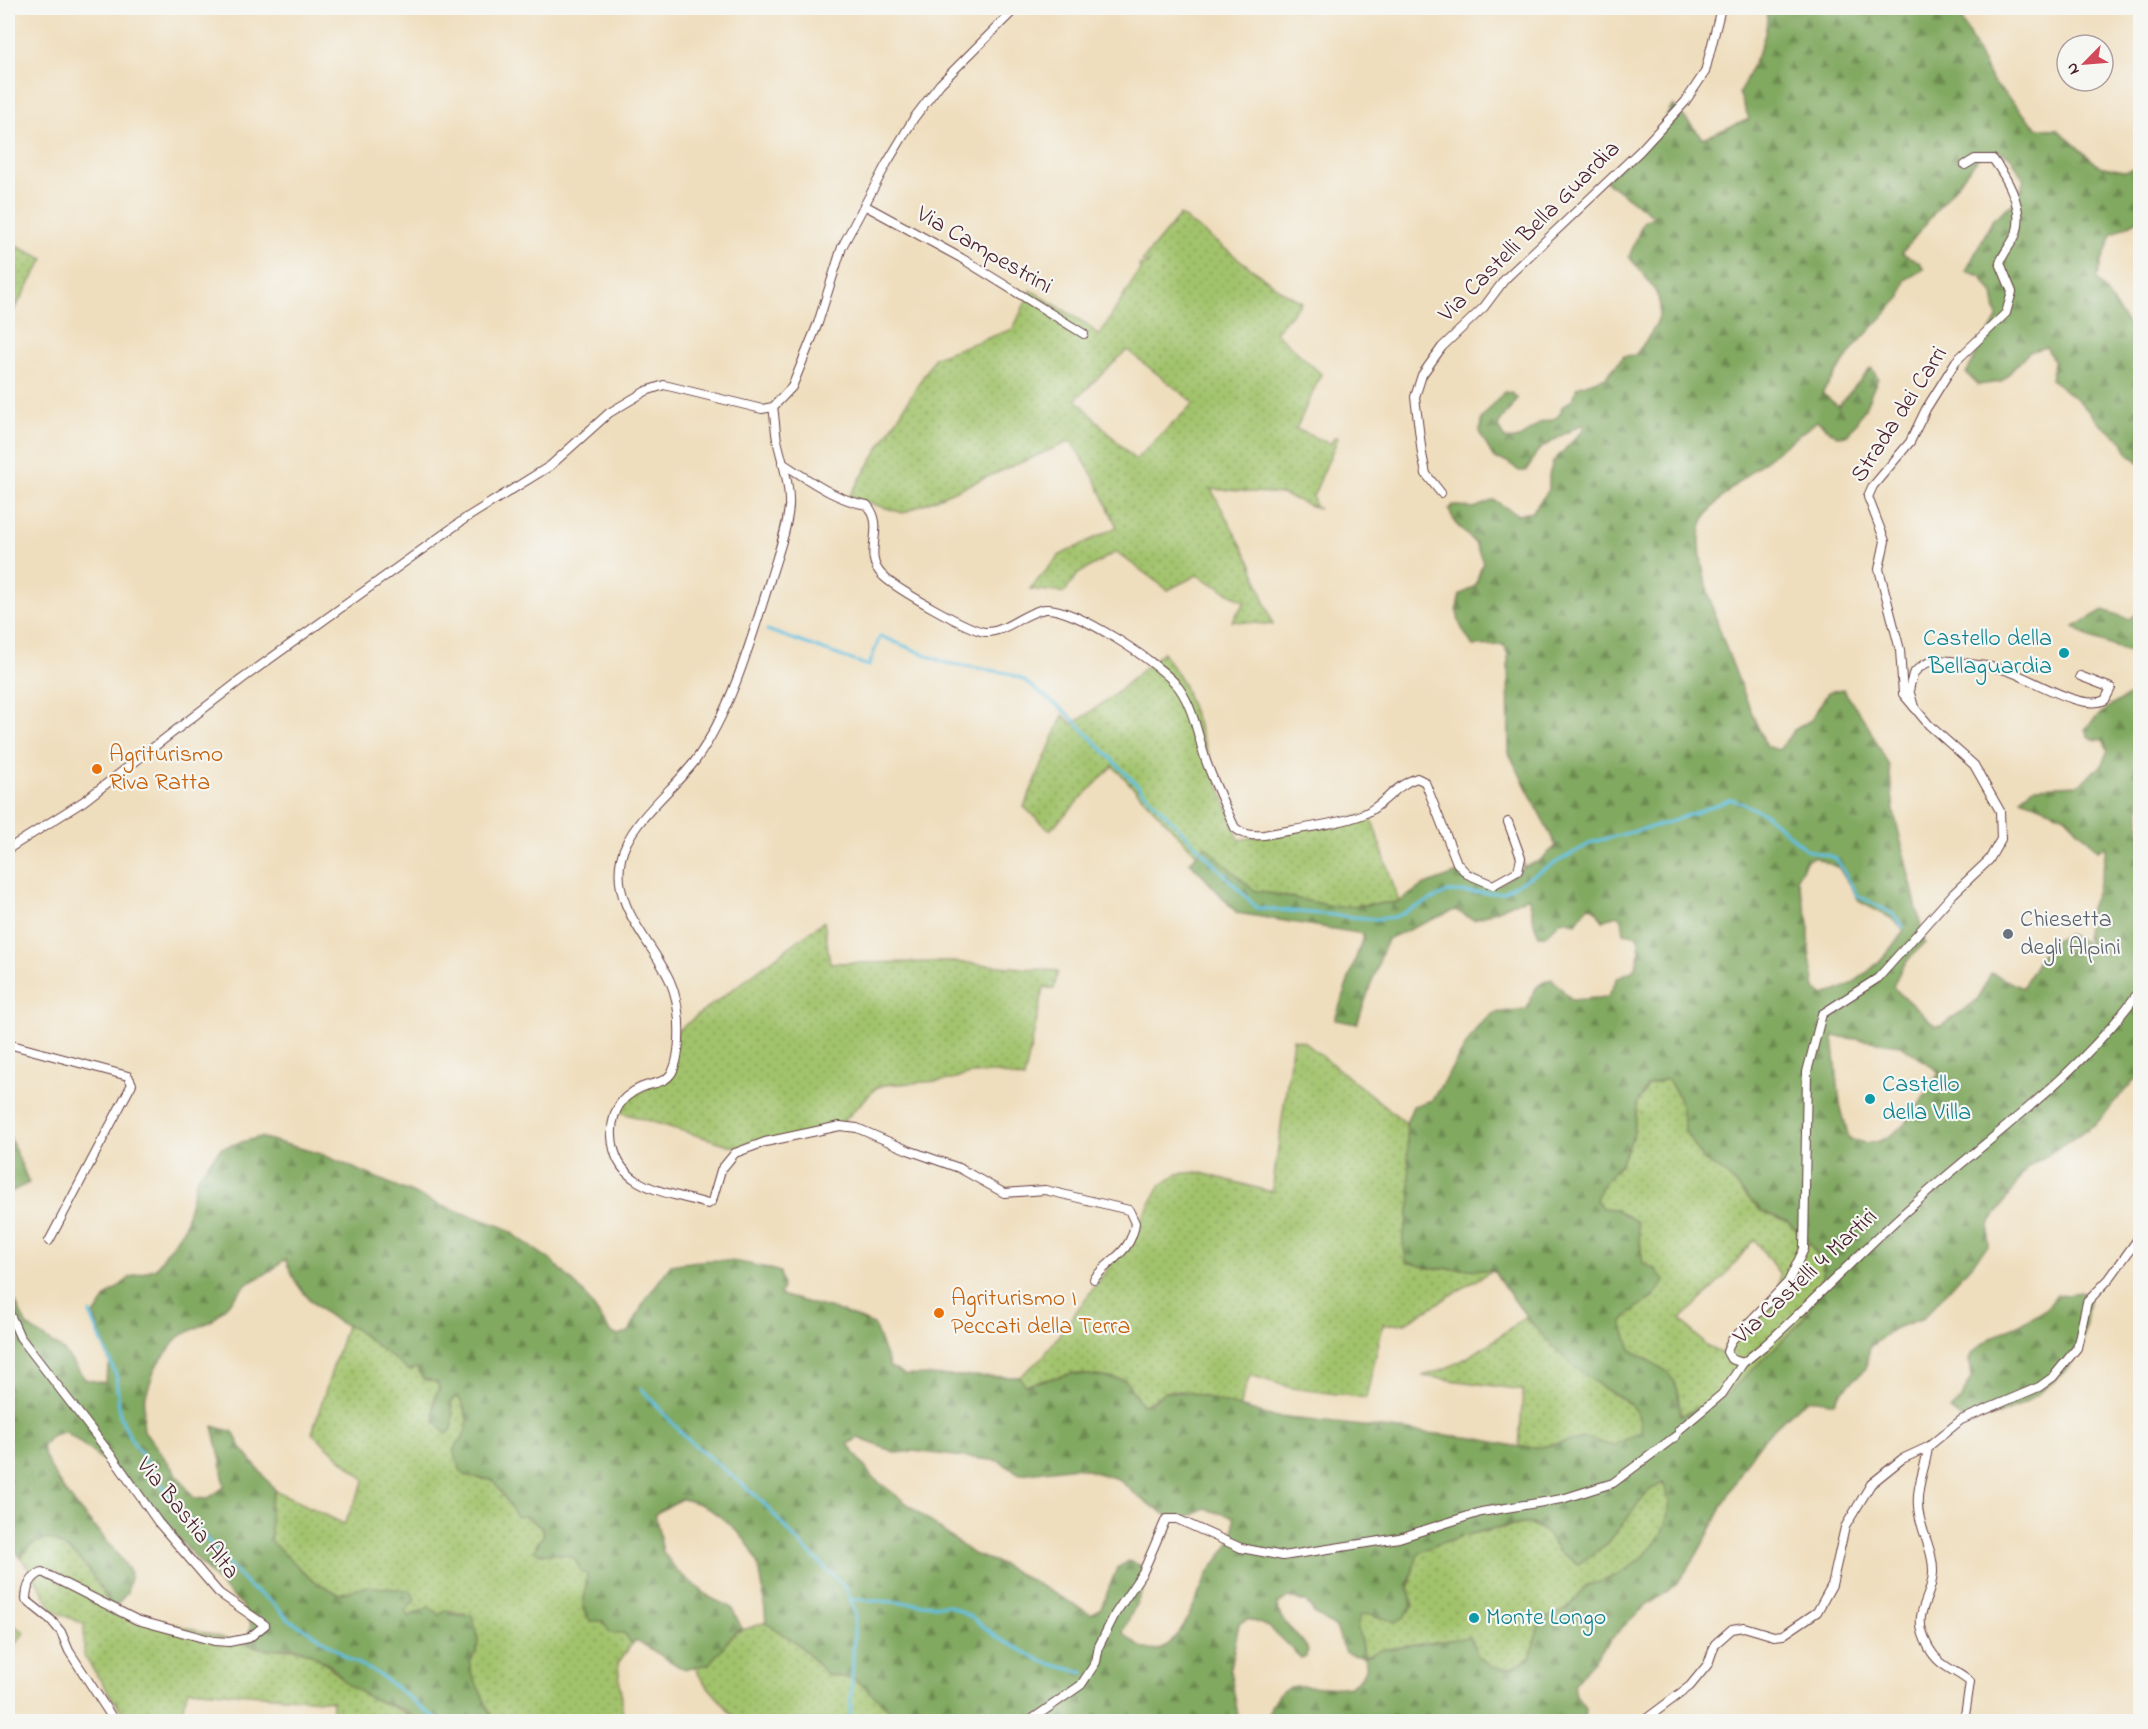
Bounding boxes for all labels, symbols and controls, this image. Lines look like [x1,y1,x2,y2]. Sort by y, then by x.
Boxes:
north arrow [2055,33,2115,93]
text: N [2060,58,2086,78]
street label: Via Castelli Bella Guardia [1430,133,1629,332]
street label: Via Campestrini [908,197,1059,304]
street label: Strada dei Carri [1843,340,1957,490]
place label: Castello della Bellaguardia [1923,622,2052,685]
marker: Castello della Bellaguardia [2057,646,2071,660]
place label: Agriturismo Riva Ratta [109,738,223,801]
marker: Agriturismo Riva Ratta [90,762,104,776]
place label: Chiesetta degli Alpini [2020,903,2121,966]
marker: Chiesetta degli Alpini [2001,927,2015,941]
place label: Castello della Villa [1882,1068,1971,1131]
marker: Castello della Villa [1863,1092,1877,1106]
street label: Via Castelli 4 Martiri [1725,1201,1886,1354]
place label: Agriturismo I Peccati della Terra [951,1282,1130,1345]
marker: Agriturismo I Peccati della Terra [932,1306,946,1320]
street label: Via Bastia Alta [126,1450,247,1588]
place label: Monte Longo [1486,1601,1606,1636]
marker: Monte Longo [1467,1611,1481,1625]

